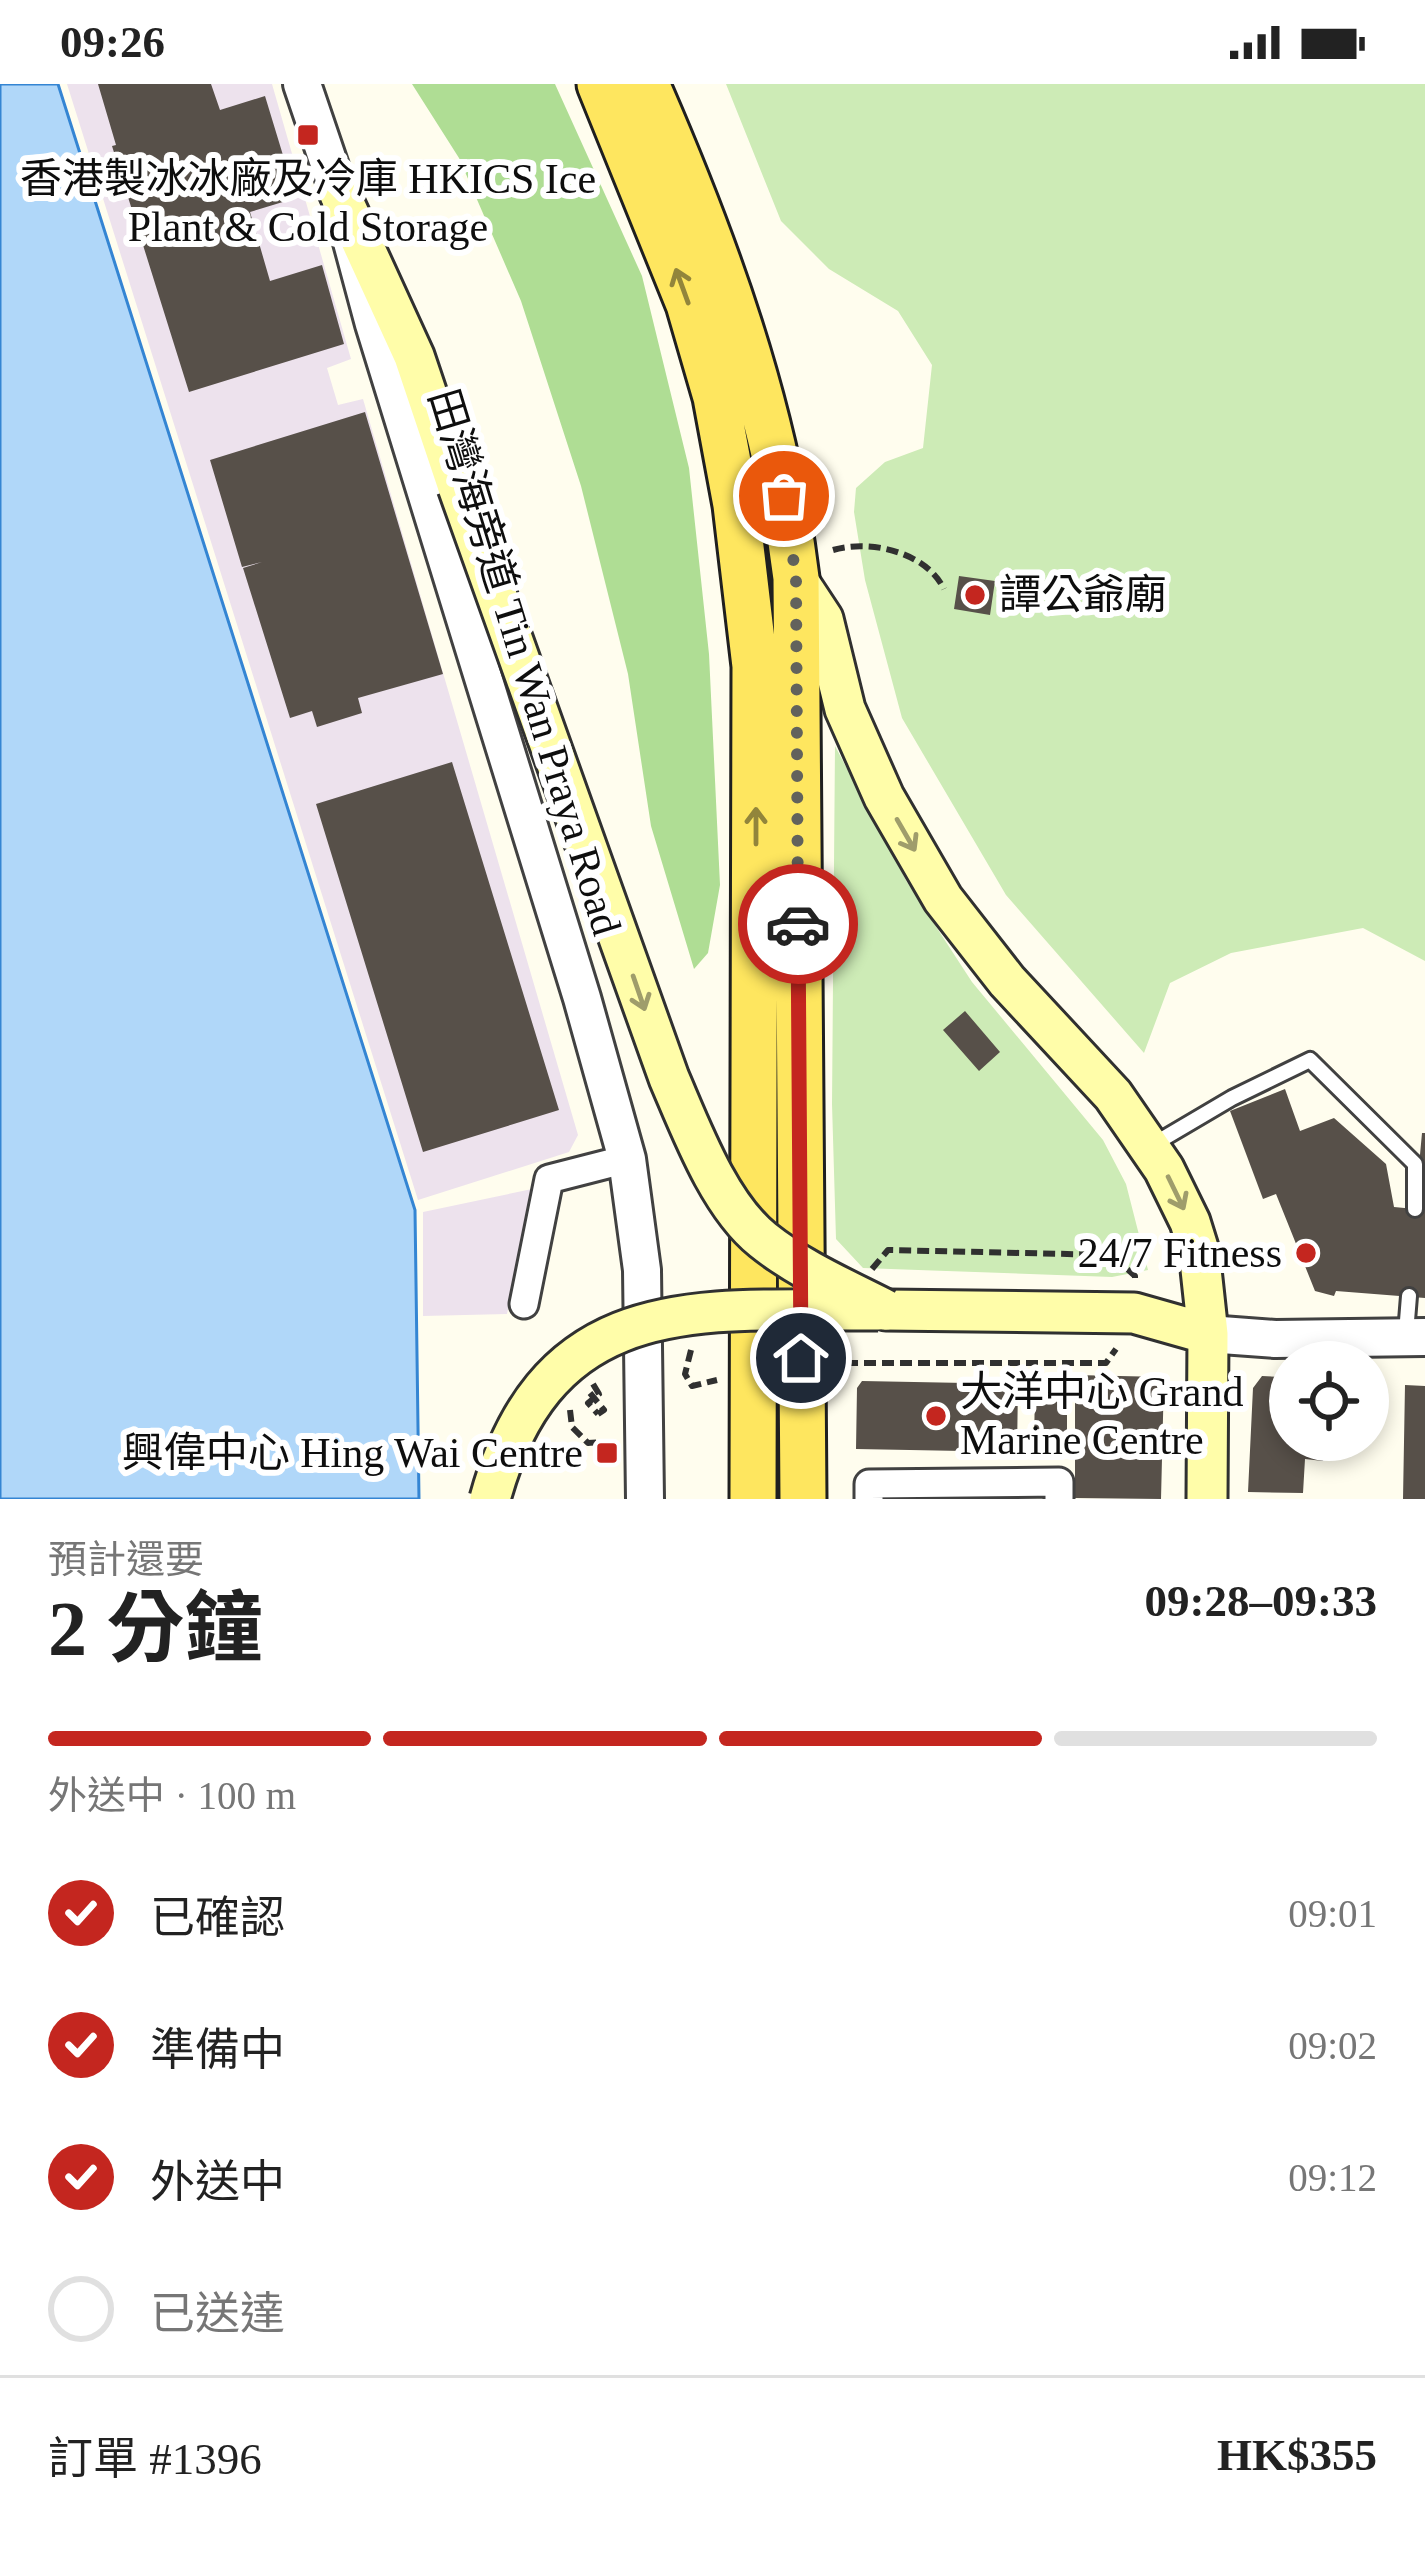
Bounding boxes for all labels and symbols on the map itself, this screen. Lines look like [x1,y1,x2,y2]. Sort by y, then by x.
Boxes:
marker: 香港製冰冰廠及冷庫 HKICS Ice Plant & Cold Storage [295,122,321,148]
place label: 香港製冰冰廠及冷庫 HKICS Ice Plant & Cold Storage [20,156,596,250]
one-way arrow [670,268,691,305]
street label: 田灣海旁道 Tin Wan Praya Road [420,384,630,940]
pin [733,445,835,547]
place label: 譚公爺廟 [999,572,1167,618]
marker: 譚公爺廟 [962,582,988,608]
one-way arrow [745,807,767,846]
one-way arrow [894,817,918,852]
courier [738,864,858,984]
one-way arrow [630,974,651,1011]
one-way arrow [1166,1175,1188,1211]
place label: 24/7 Fitness [1078,1230,1282,1276]
marker: 24/7 Fitness [1293,1240,1319,1266]
pin [750,1307,852,1409]
place label: 大洋中心 Grand Marine Centre [960,1369,1243,1463]
marker: 大洋中心 Grand Marine Centre [923,1403,949,1429]
place label: 興偉中心 Hing Wai Centre [122,1430,583,1476]
marker: 興偉中心 Hing Wai Centre [594,1440,620,1466]

